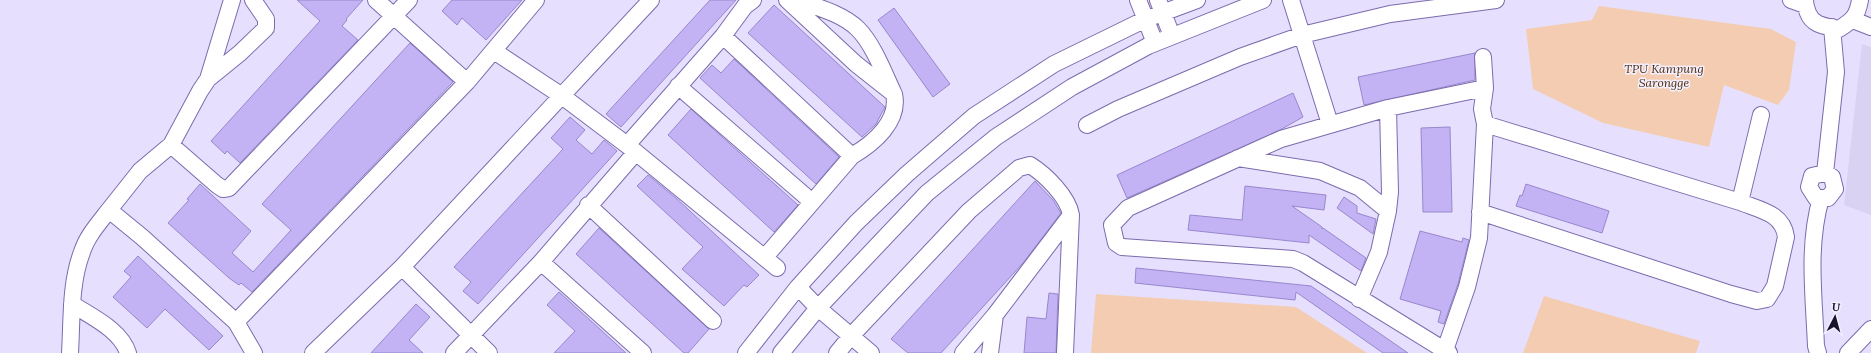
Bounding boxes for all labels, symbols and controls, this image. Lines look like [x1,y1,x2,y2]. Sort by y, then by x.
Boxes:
park label: TPU Kampung Sarongge [1624,61,1704,90]
north arrow [1815,297,1855,337]
text: U [1831,300,1842,315]

